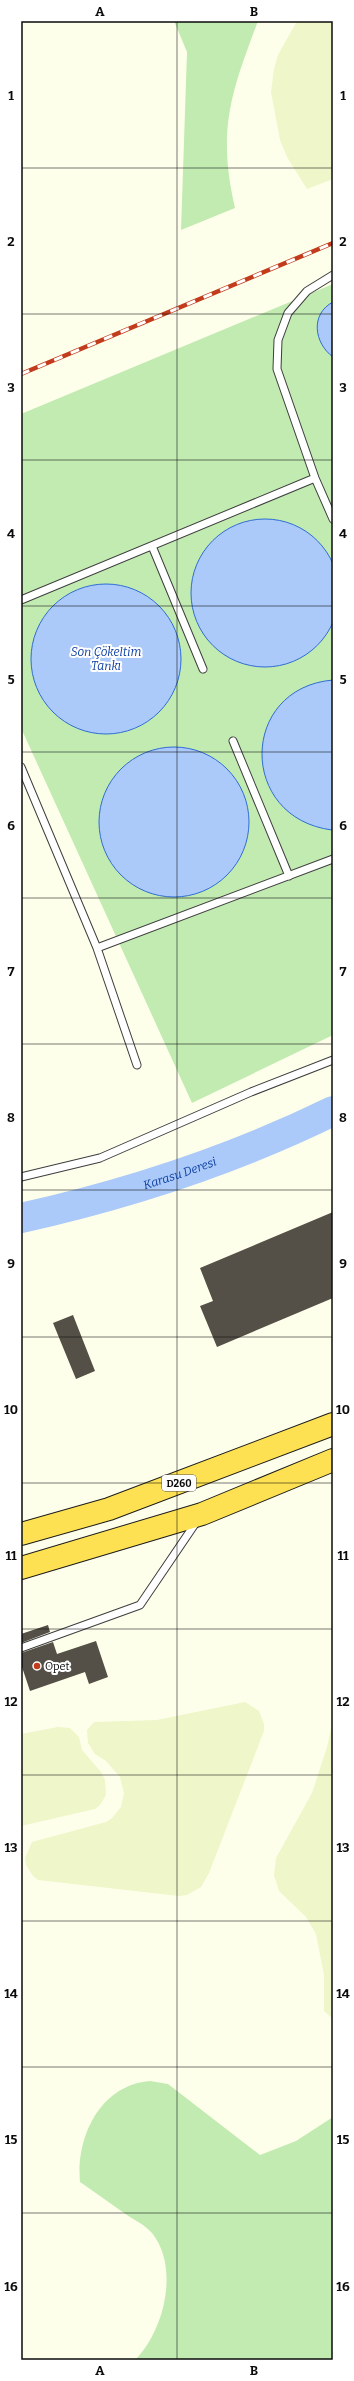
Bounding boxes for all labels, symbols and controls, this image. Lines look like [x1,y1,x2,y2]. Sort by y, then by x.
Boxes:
text: A [95,4,105,19]
text: B [250,4,258,19]
text: 1 [8,88,14,103]
text: 1 [340,88,346,103]
text: 2 [7,234,15,249]
text: 2 [339,234,347,249]
text: 3 [7,380,15,395]
text: 3 [339,380,347,395]
text: 4 [7,526,15,541]
text: 4 [339,526,347,541]
water label: Son Çökeltim Tankı [71,645,141,673]
text: 5 [7,672,15,687]
text: 5 [339,672,347,687]
text: 6 [7,818,15,833]
text: 6 [339,818,347,833]
text: 7 [8,964,15,979]
text: 7 [340,964,347,979]
text: 8 [7,1110,15,1125]
text: 8 [339,1110,347,1125]
water label: Karasu Deresi [141,1154,219,1192]
text: 9 [7,1256,15,1271]
text: 9 [339,1256,347,1271]
text: 10 [4,1402,18,1417]
text: 10 [336,1402,350,1417]
road number: D260 [162,1475,196,1491]
text: 11 [5,1548,17,1563]
text: 11 [337,1548,349,1563]
place label: Opet [45,1660,70,1673]
marker: Opet [32,1661,42,1671]
text: 12 [5,1694,17,1709]
text: 12 [337,1694,349,1709]
text: 13 [4,1840,18,1855]
text: 13 [336,1840,350,1855]
text: 14 [4,1986,18,2001]
text: 14 [336,1986,350,2001]
text: 15 [5,2132,17,2147]
text: 15 [337,2132,349,2147]
text: 16 [4,2279,18,2294]
text: 16 [336,2279,350,2294]
text: A [95,2363,105,2378]
text: B [250,2363,258,2378]

